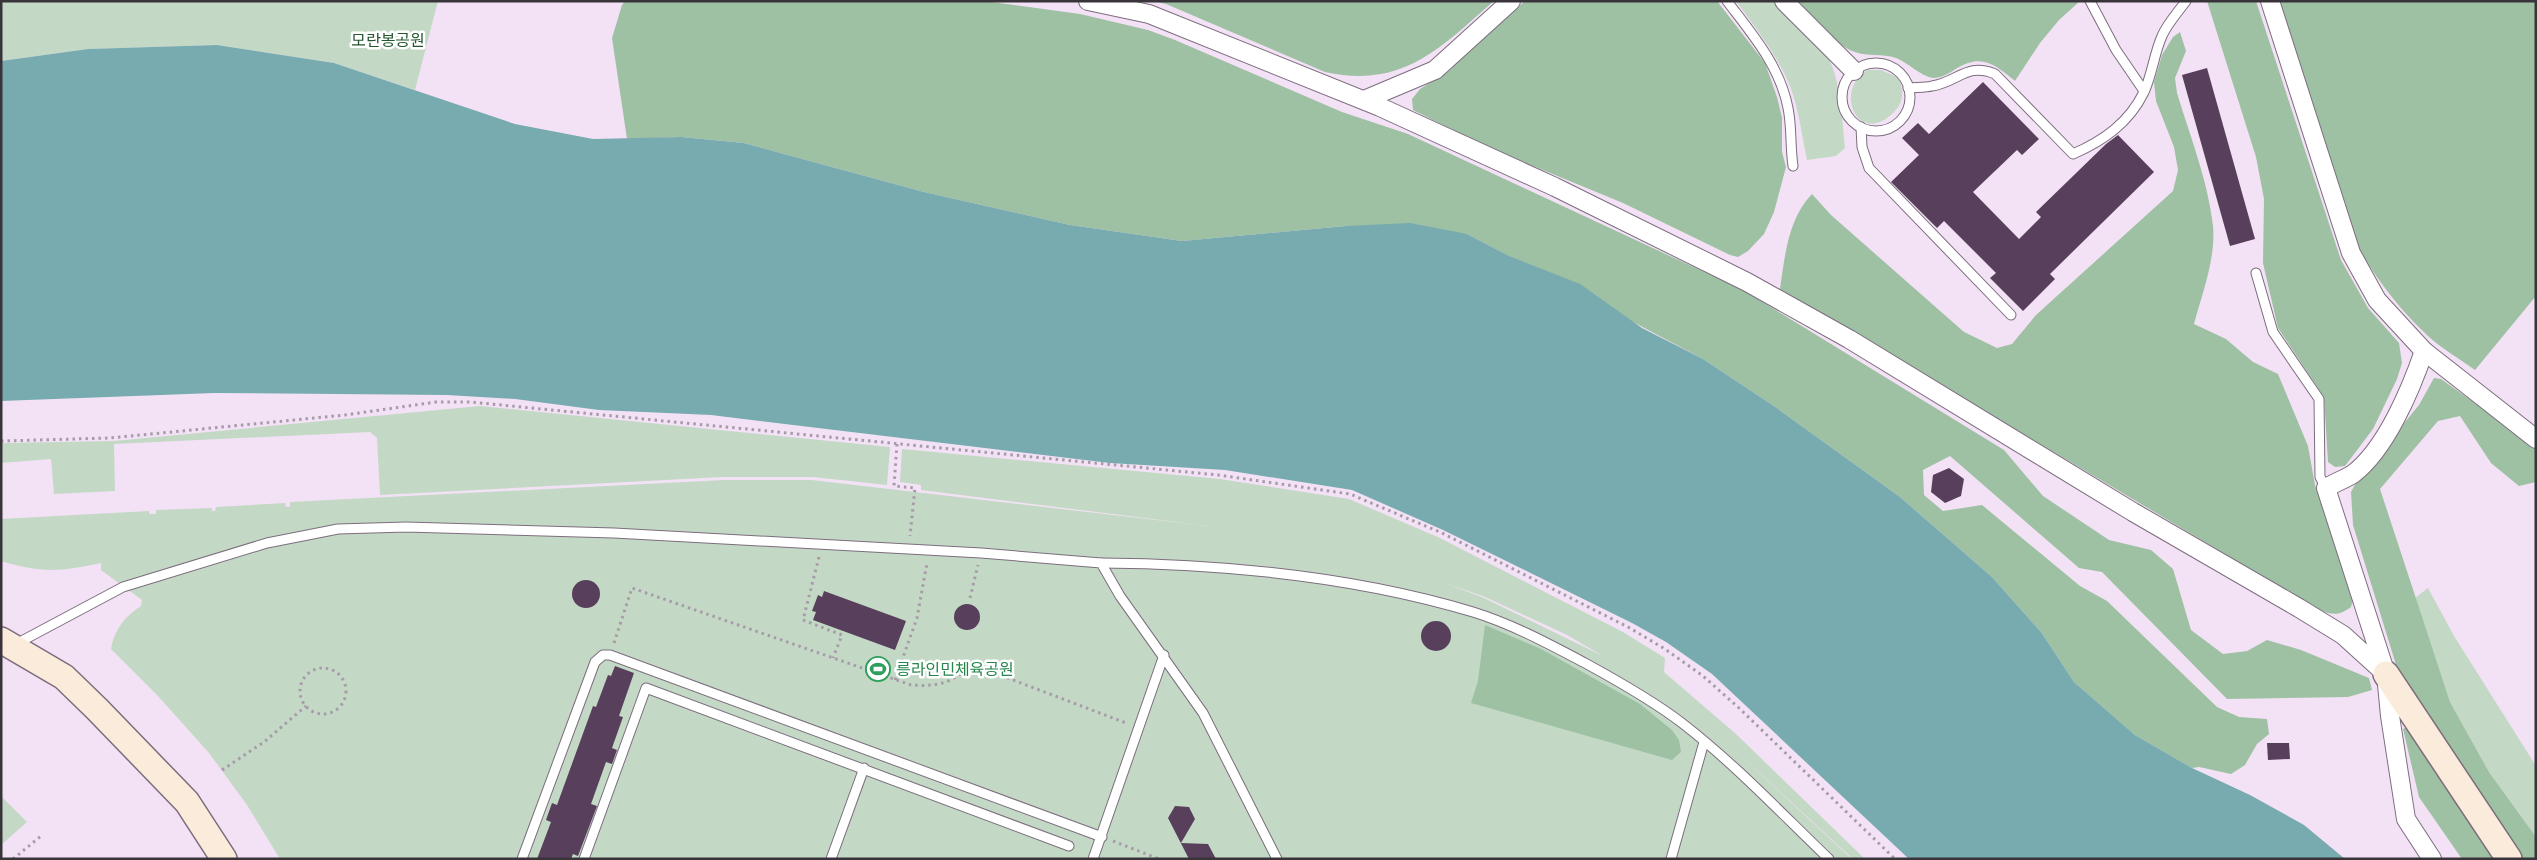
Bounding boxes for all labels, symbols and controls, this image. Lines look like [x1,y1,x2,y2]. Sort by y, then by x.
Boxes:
park label: 모란봉공원 [351,30,425,50]
sports icon: 릉라인민체육공원 [865,656,891,682]
place label: 릉라인민체육공원 [896,659,1014,679]

